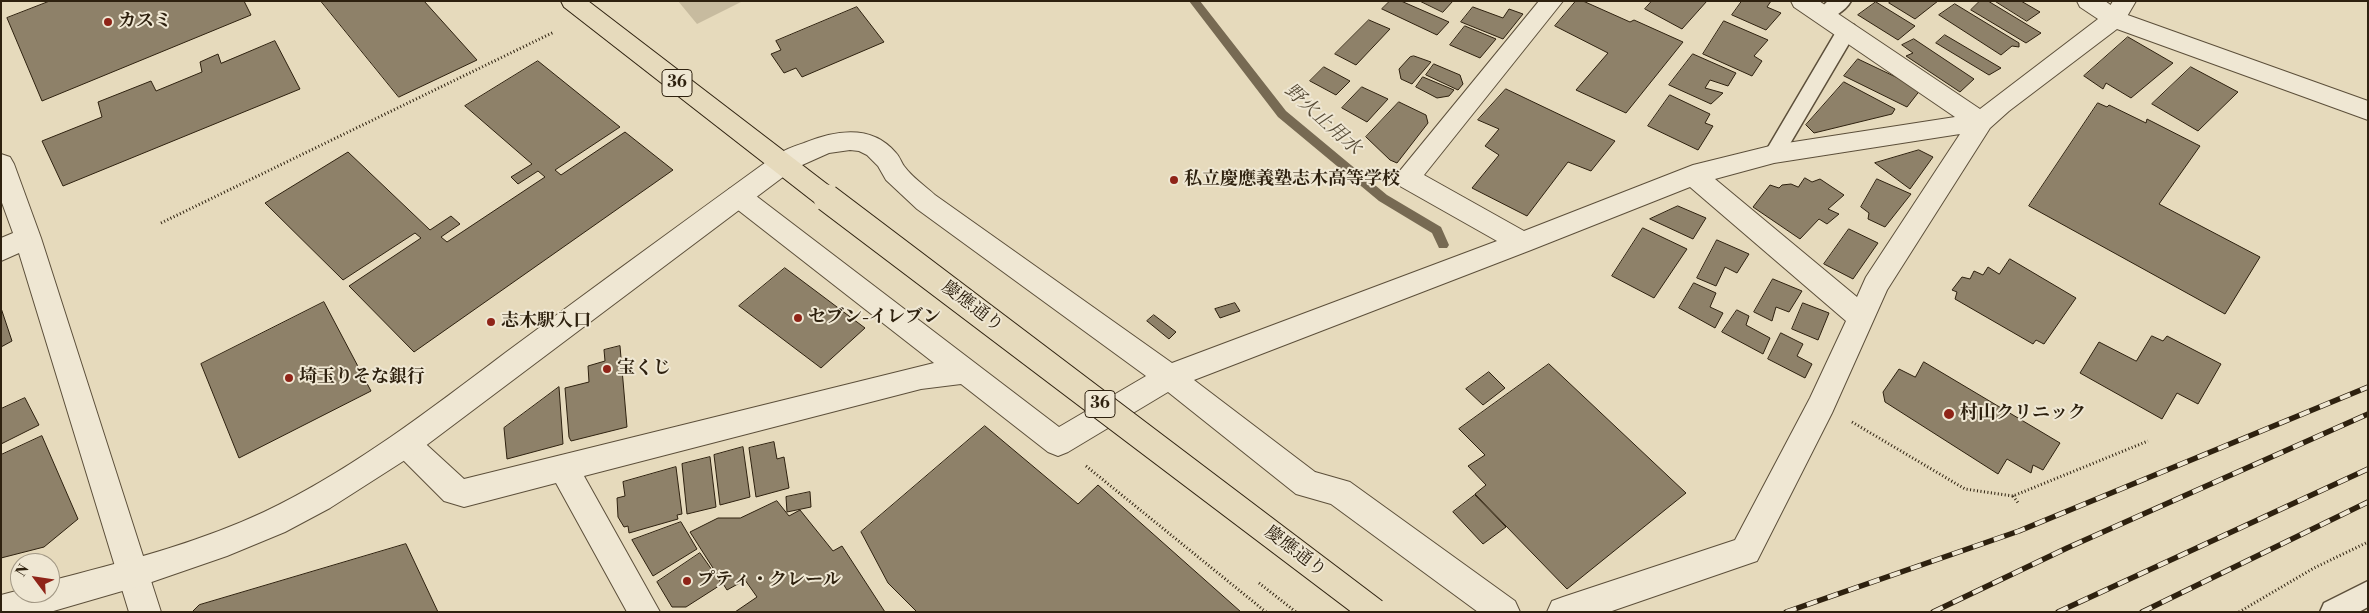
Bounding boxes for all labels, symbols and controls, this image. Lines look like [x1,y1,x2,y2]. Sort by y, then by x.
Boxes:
place label: カスミ [118,11,172,33]
marker: カスミ [102,16,114,28]
road number: 36 [662,70,692,96]
water label: 野火止用水 [1279,80,1365,160]
place label: 私立慶應義塾志木高等学校 [1184,169,1400,191]
marker: 私立慶應義塾志木高等学校 [1168,174,1180,186]
street label: 慶應通り [937,277,1007,337]
place label: セブン-イレブン [808,307,941,329]
place label: 志木駅入口 [501,311,591,333]
marker: セブン-イレブン [792,312,804,324]
marker: 志木駅入口 [485,316,497,328]
place label: 宝くじ [617,358,671,380]
marker: 宝くじ [601,363,613,375]
place label: 埼玉りそな銀行 [299,367,425,389]
marker: 埼玉りそな銀行 [283,372,295,384]
road number: 36 [1085,390,1115,418]
place label: 村山クリニック [1960,403,2086,425]
marker: 村山クリニック [1942,407,1956,421]
street label: 慶應通り [1260,522,1330,582]
north arrow [10,553,60,603]
text: N [12,561,34,580]
place label: プティ・クレール [697,570,841,592]
marker: プティ・クレール [681,575,693,587]

